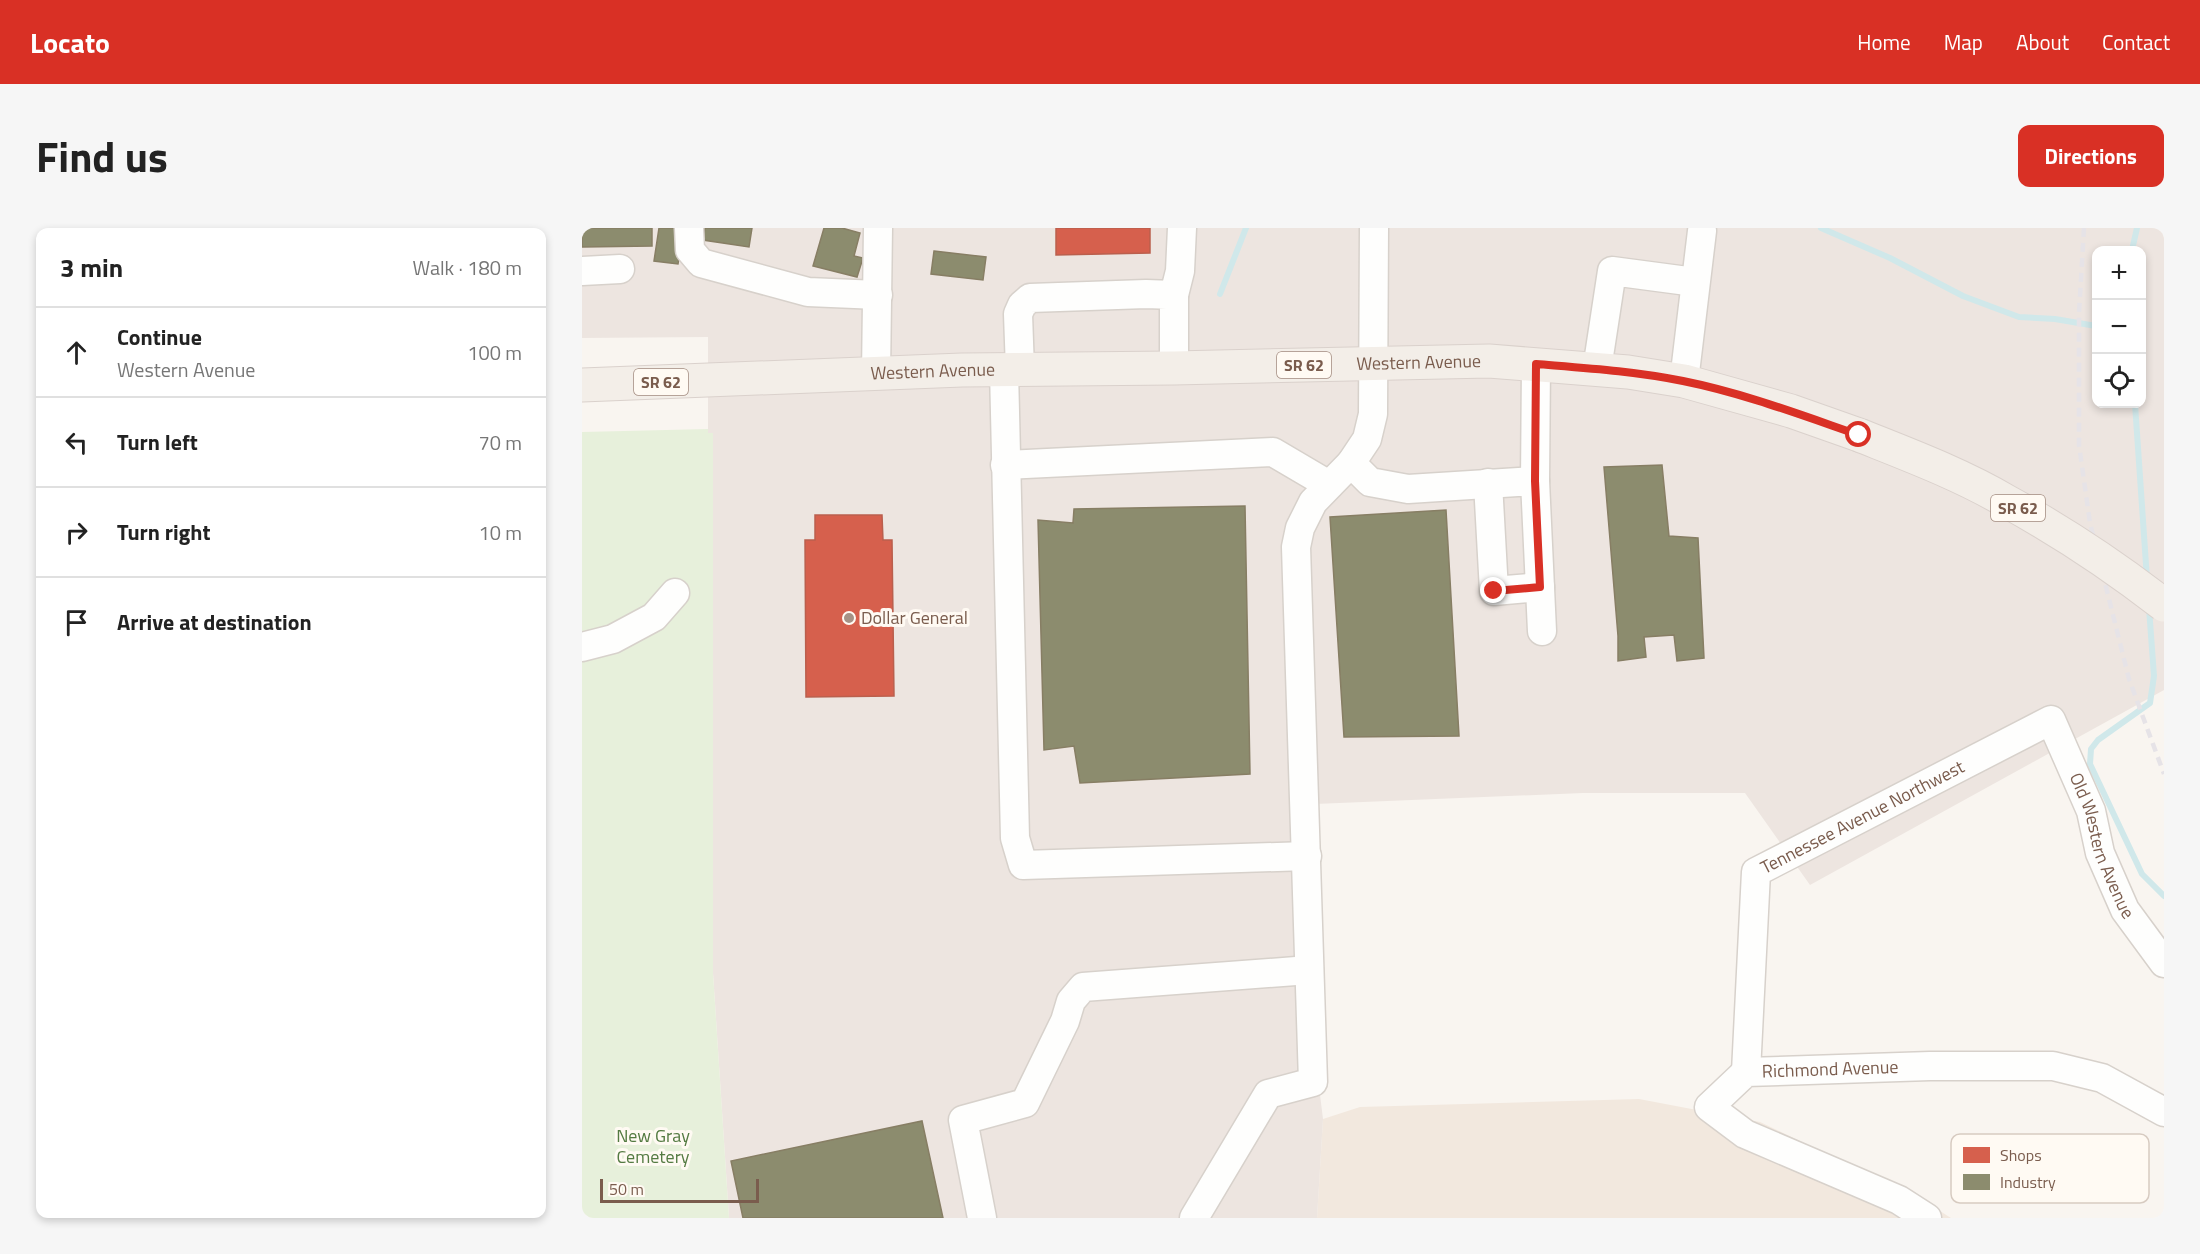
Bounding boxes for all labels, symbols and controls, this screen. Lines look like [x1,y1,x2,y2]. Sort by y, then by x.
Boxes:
text: Locato [30,21,110,64]
text: Home [1857,26,1911,58]
text: Map [1944,26,1983,58]
text: About [2016,26,2069,58]
text: Contact [2102,26,2170,58]
text: Find us [36,124,168,188]
button: Directions [2018,125,2164,187]
map controls [2092,246,2146,408]
button: + [2092,246,2146,300]
text: 3 min [60,248,123,287]
text: Walk · 180 m [413,252,522,283]
button: − [2092,300,2146,354]
text: Continue [117,320,202,354]
icon: ahead [60,336,93,369]
text: 100 m [467,337,522,368]
street label: Western Avenue [1356,347,1481,377]
road number: SR 62 [1277,352,1331,378]
text: Western Avenue [117,354,255,385]
button: locate [2092,354,2146,408]
street label: Western Avenue [870,356,995,387]
road number: SR 62 [634,369,688,395]
route start [1845,421,1871,447]
text: Turn left [117,425,198,459]
icon: left [60,426,93,459]
text: 70 m [478,427,522,458]
road number: SR 62 [1991,495,2045,521]
text: Turn right [117,515,211,549]
icon: right [60,516,93,549]
text: 10 m [478,517,522,548]
route end [1480,577,1506,603]
place label: Dollar General [861,604,968,631]
text: Arrive at destination [117,605,312,639]
icon: arrive [60,606,93,639]
marker: Dollar General [842,611,856,625]
street label: Tennessee Avenue Northwest [1756,753,1969,880]
street label: Old Western Avenue [2063,768,2141,924]
street label: Richmond Avenue [1761,1053,1899,1084]
park label: New Gray Cemetery [616,1122,690,1170]
legend [1951,1134,2149,1203]
text: Shops [2000,1143,2042,1167]
text: Industry [2000,1170,2056,1194]
scale bar [600,1176,759,1204]
text: 50 m [609,1177,644,1201]

